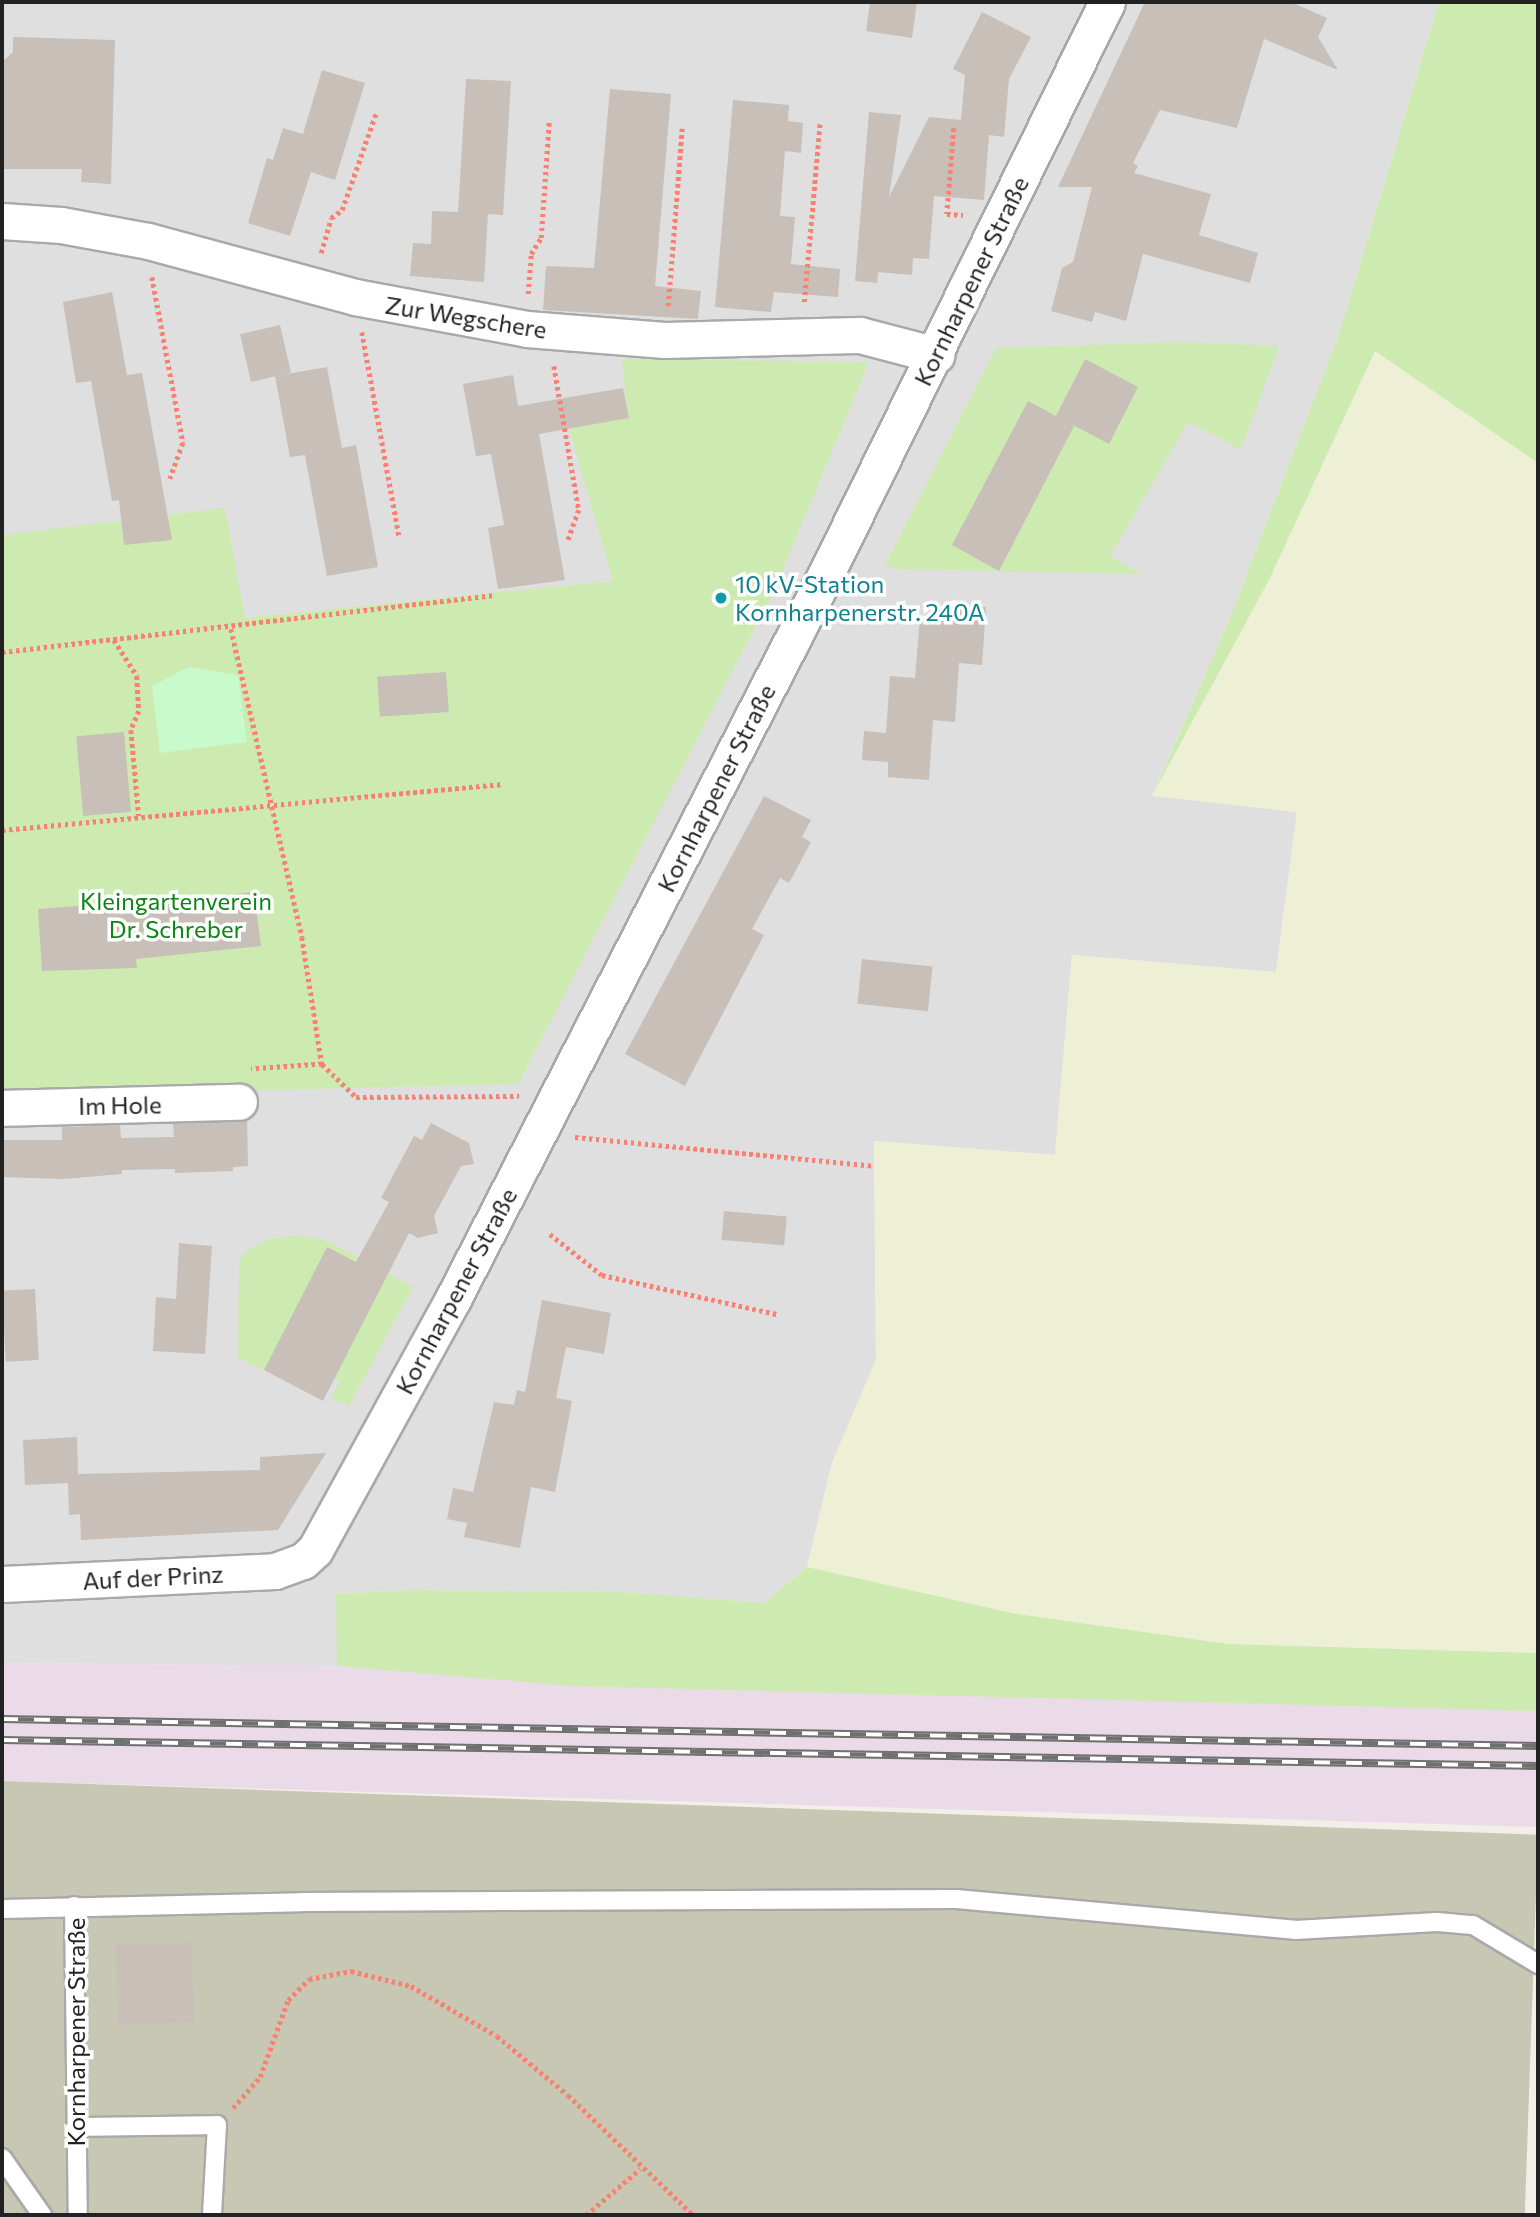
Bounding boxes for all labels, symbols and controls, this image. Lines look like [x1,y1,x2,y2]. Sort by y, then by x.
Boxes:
street label: Kornharpener Straße [908,172,1034,390]
street label: Zur Wegschere [383,290,549,344]
place label: 10 kV-Station Kornharpenerstr. 240A [735,570,985,626]
marker: 10 kV-Station Kornharpenerstr. 240A [713,590,729,606]
street label: Kornharpener Straße [651,679,781,897]
park label: Kleingartenverein Dr. Schreber [80,887,272,943]
street label: Im Hole [78,1090,162,1120]
street label: Kornharpener Straße [390,1183,522,1399]
street label: Auf der Prinz [82,1559,224,1595]
street label: Kornharpener Straße [62,1917,90,2147]

